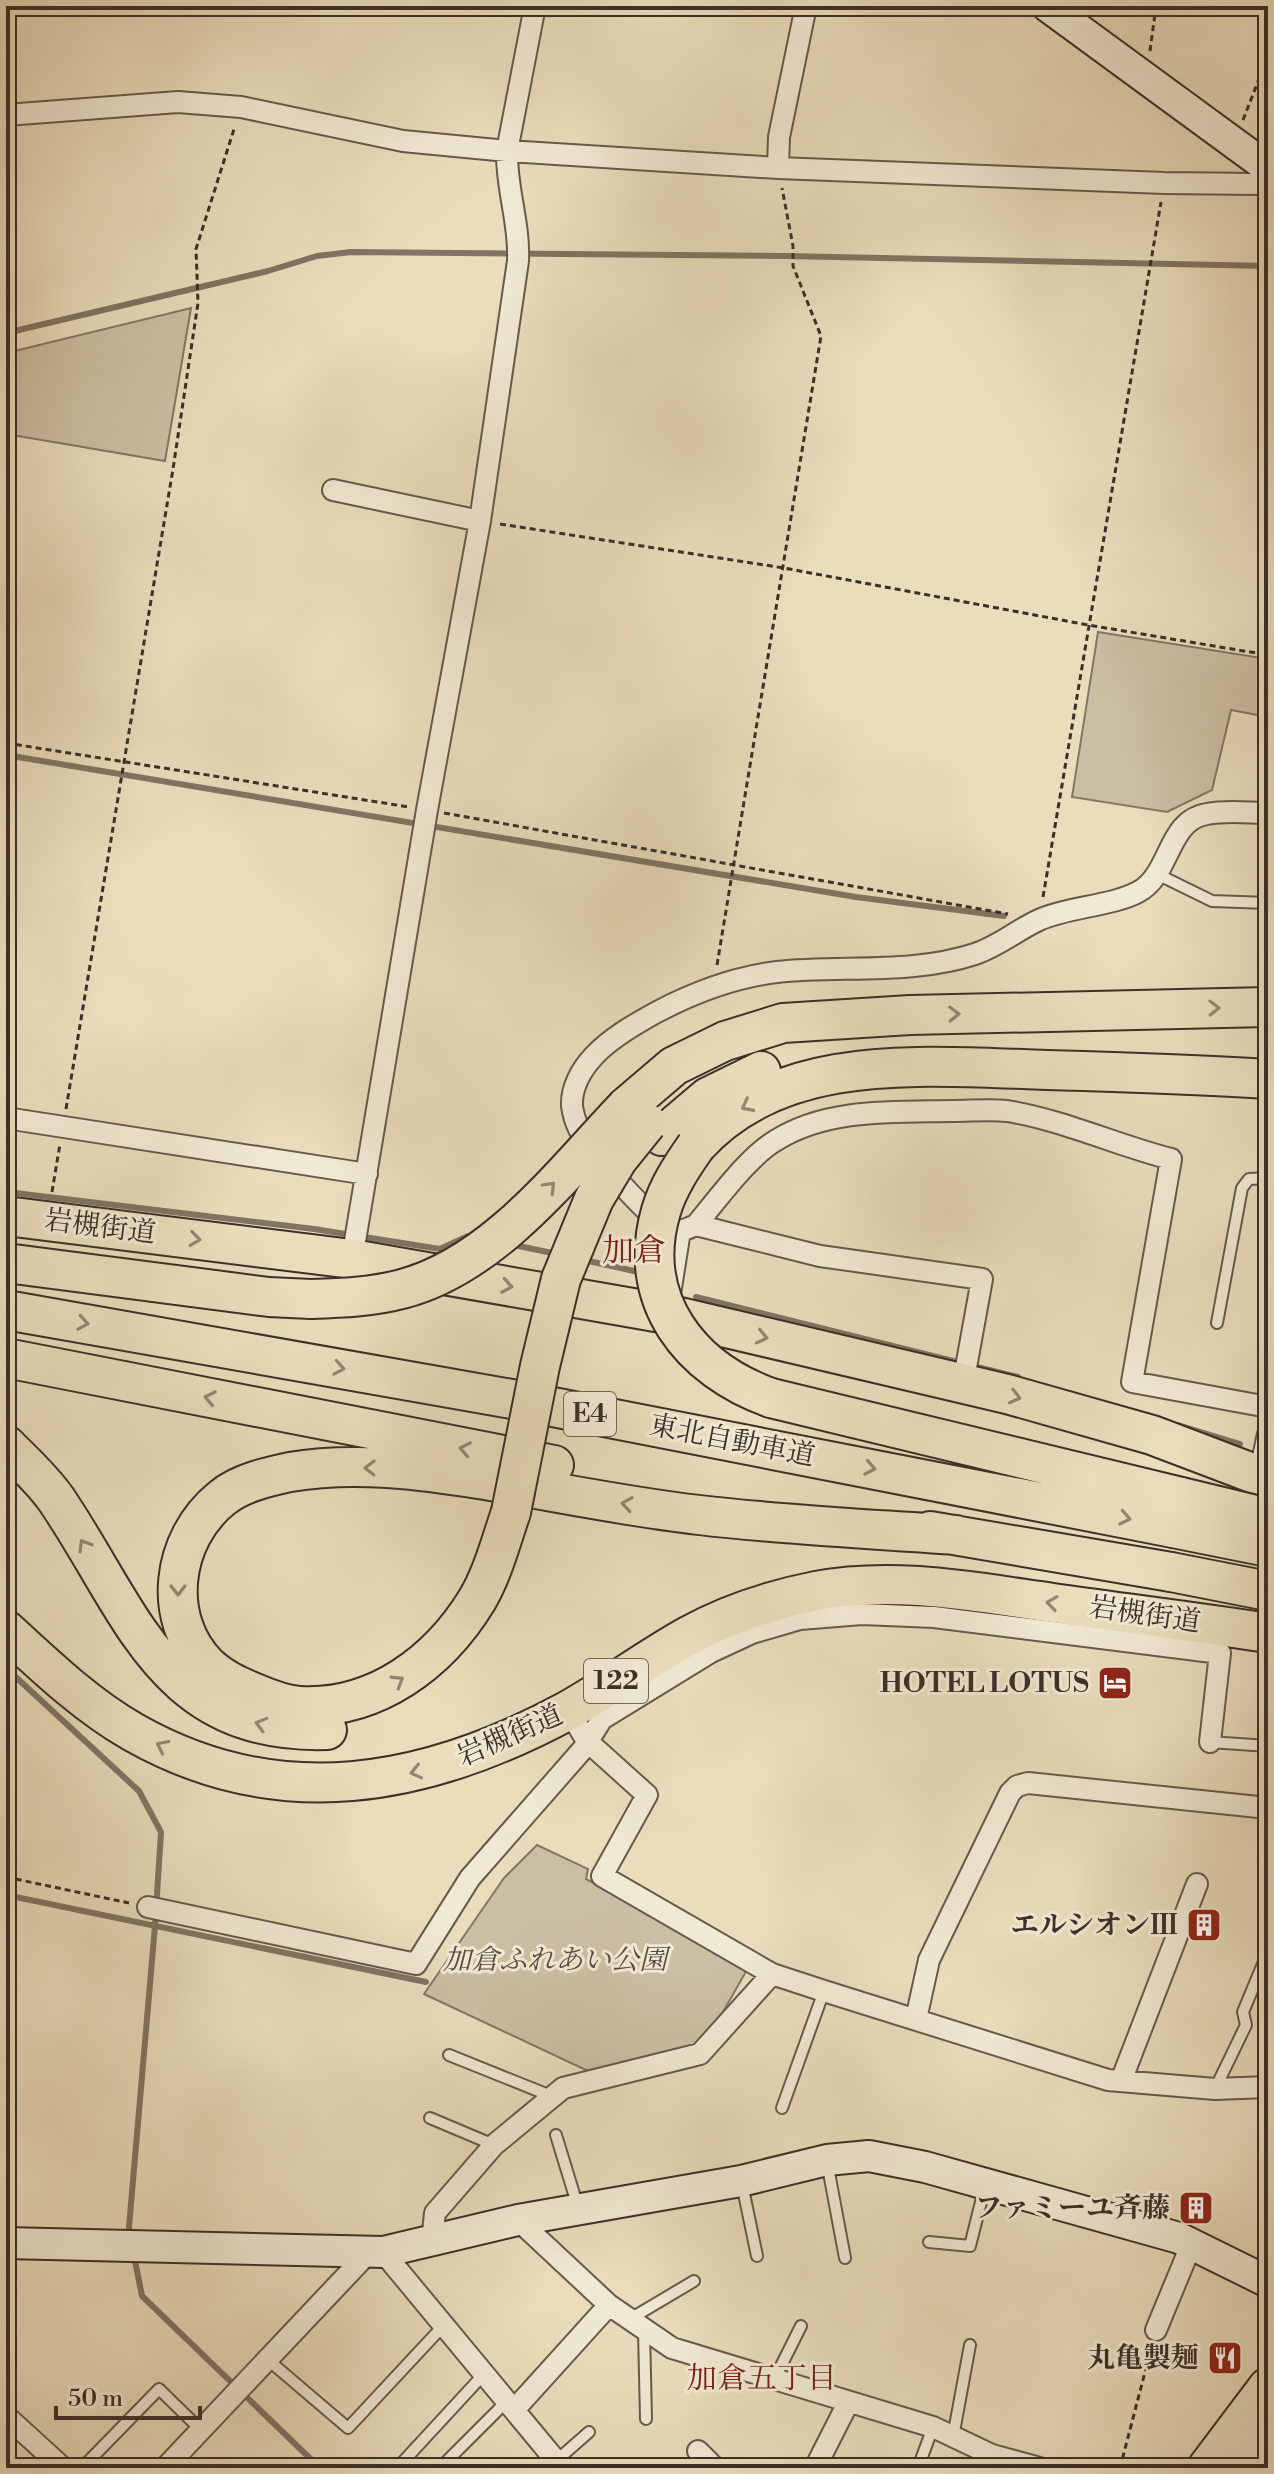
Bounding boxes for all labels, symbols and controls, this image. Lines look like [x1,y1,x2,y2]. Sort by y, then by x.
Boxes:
one-way arrow [1208,1000,1221,1017]
one-way arrow [948,1005,961,1022]
one-way arrow [741,1096,756,1111]
one-way arrow [541,1182,555,1196]
street label: 岩槻街道 [42,1203,158,1251]
one-way arrow [188,1230,202,1247]
district label: 加倉 [602,1231,666,1271]
one-way arrow [500,1277,514,1294]
one-way arrow [76,1314,90,1331]
one-way arrow [755,1327,768,1344]
one-way arrow [332,1359,346,1376]
one-way arrow [1007,1387,1021,1404]
one-way arrow [204,1390,217,1407]
road number: E4 [564,1392,616,1436]
street label: 東北自動車道 [646,1408,818,1474]
one-way arrow [459,1441,472,1458]
one-way arrow [363,1459,376,1477]
one-way arrow [862,1459,876,1476]
one-way arrow [621,1496,634,1513]
one-way arrow [1118,1509,1131,1526]
one-way arrow [78,1539,93,1554]
one-way arrow [169,1584,187,1597]
street label: 岩槻街道 [1087,1590,1203,1640]
one-way arrow [1045,1594,1058,1611]
road number: 122 [584,1659,648,1703]
hotel icon: HOTEL LOTUS [1096,1664,1134,1702]
place label: HOTEL LOTUS [880,1666,1089,1701]
one-way arrow [389,1675,404,1691]
street label: 岩槻街道 [452,1697,568,1775]
one-way arrow [255,1717,268,1733]
one-way arrow [156,1740,170,1756]
one-way arrow [409,1763,423,1780]
building icon: エルシオンⅢ [1185,1906,1223,1944]
place label: エルシオンⅢ [1011,1908,1178,1943]
park label: 加倉ふれあい公園 [443,1943,671,1978]
building icon: ファミーユ斉藤 [1177,2189,1215,2227]
place label: ファミーユ斉藤 [975,2191,1170,2226]
restaurant icon: 丸亀製麺 [1206,2339,1244,2377]
place label: 丸亀製麺 [1087,2341,1199,2376]
district label: 加倉五丁目 [687,2360,837,2398]
scale bar [56,2370,200,2420]
text: 50 m [68,2384,123,2414]

